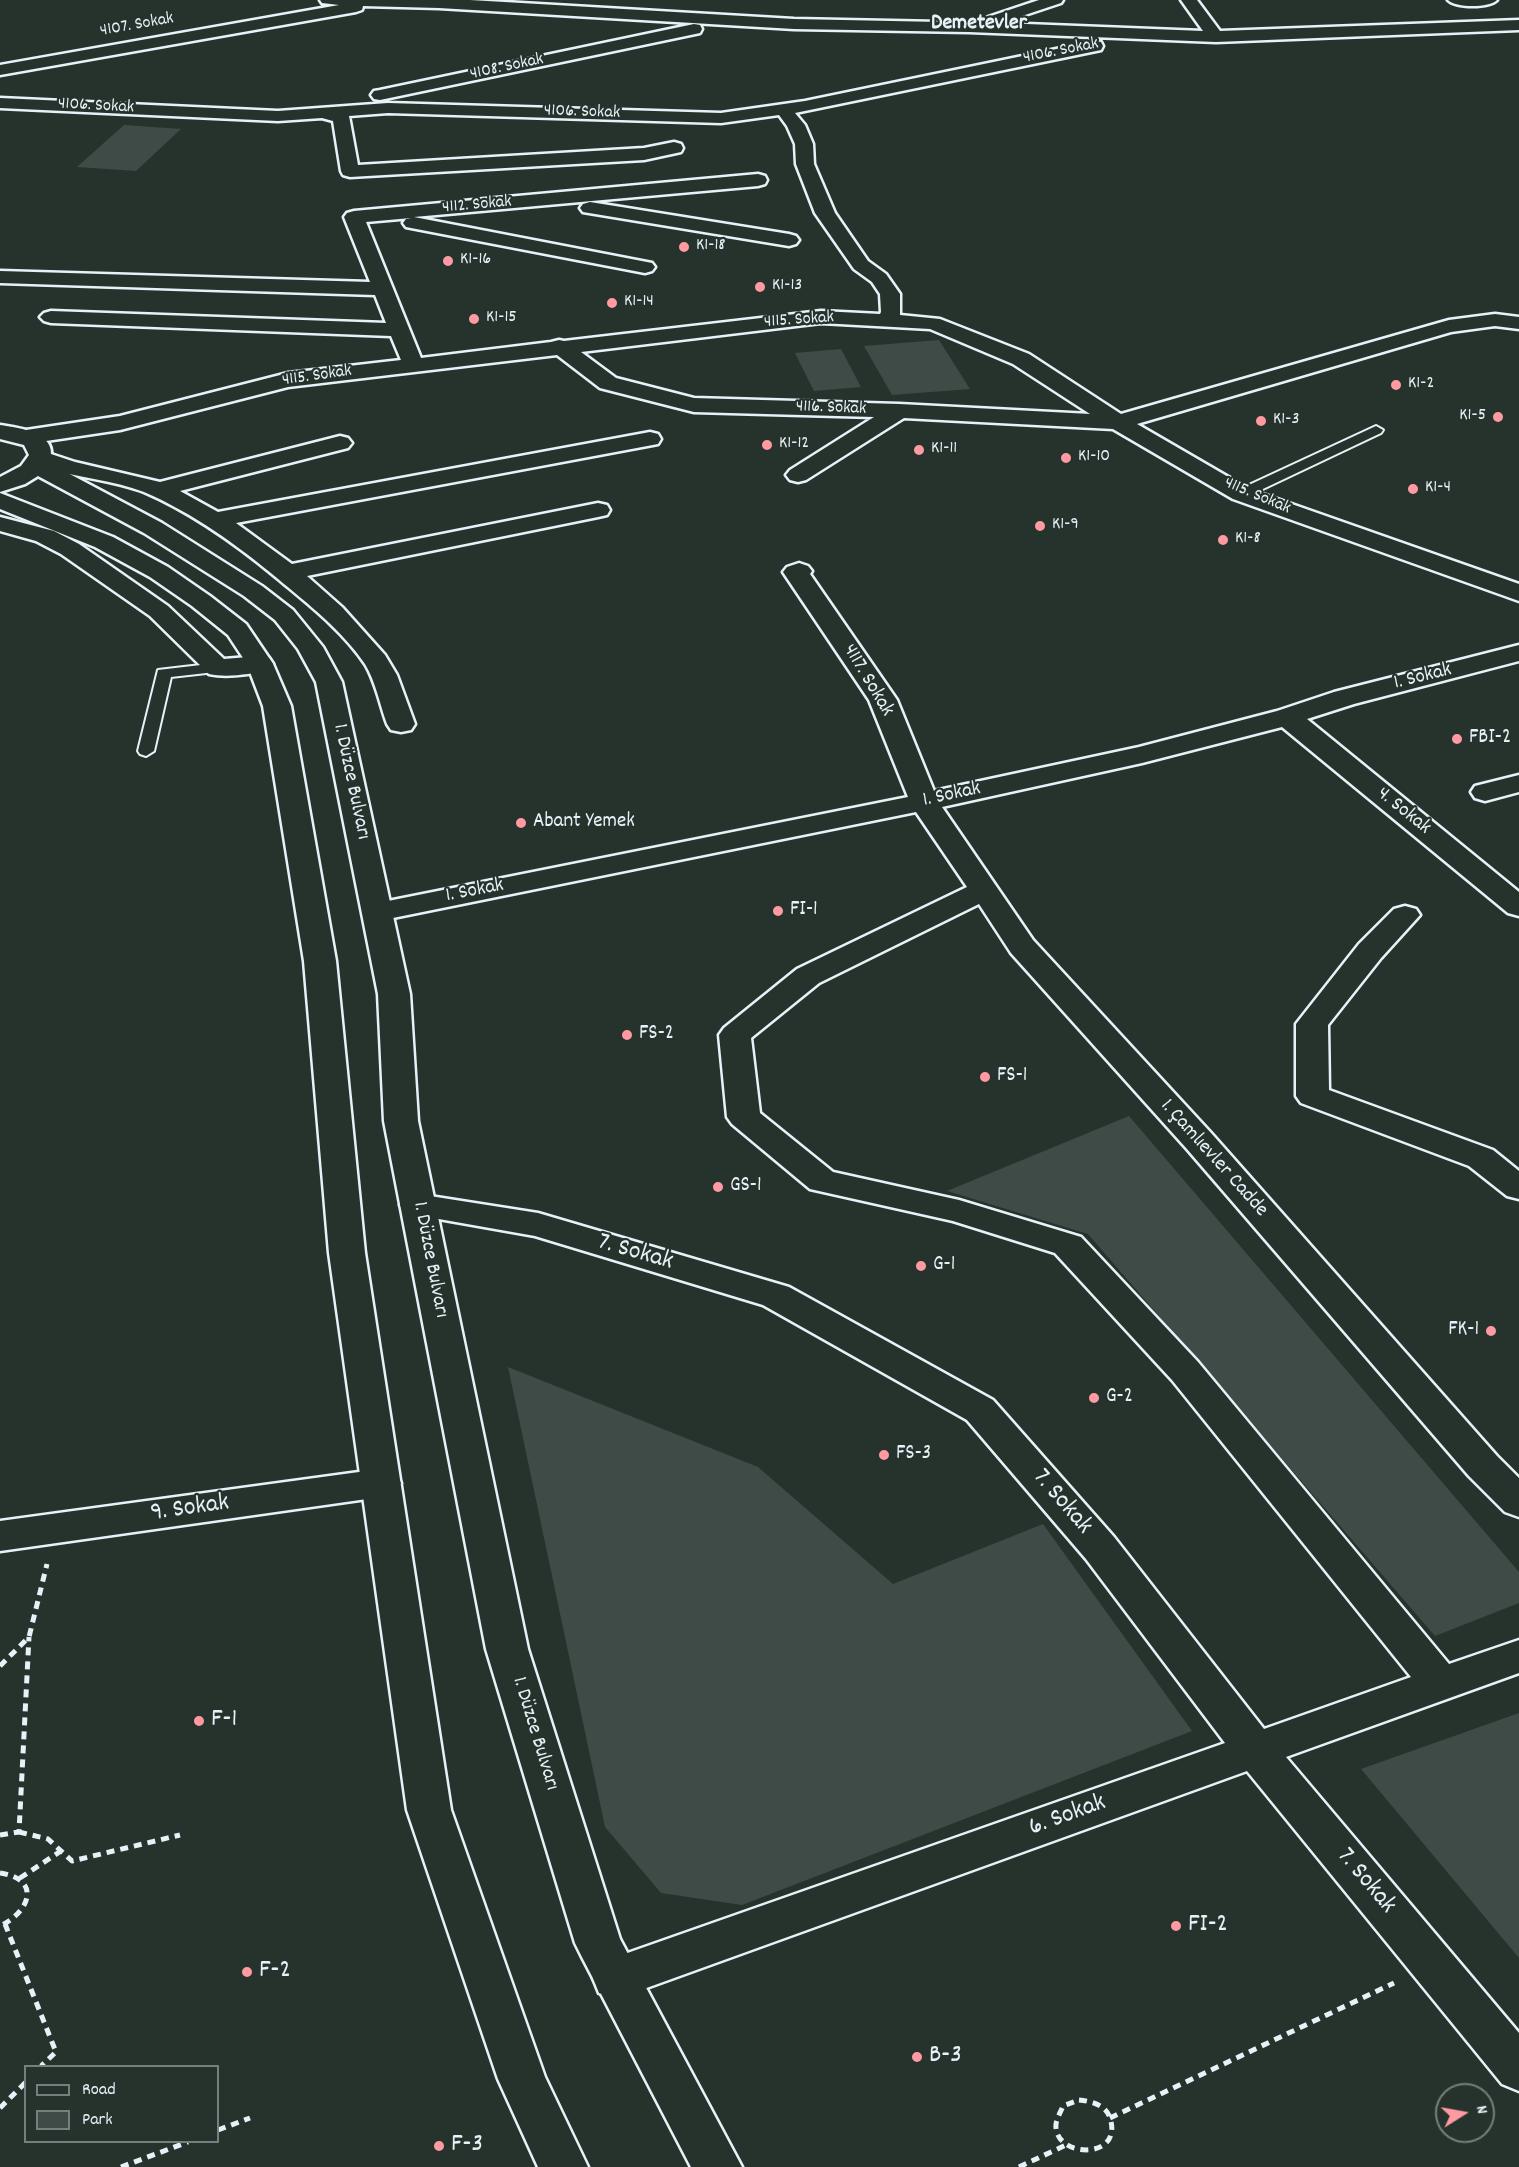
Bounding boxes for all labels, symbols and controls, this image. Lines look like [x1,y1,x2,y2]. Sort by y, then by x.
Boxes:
street label: 4107. Sokak [99,9,175,43]
district label: Demetevler [931,12,1027,38]
street label: 4106. Sokak [1021,34,1101,70]
street label: 4108. Sokak [468,50,546,86]
street label: 4106. Sokak [57,94,135,120]
street label: 4106. Sokak [543,101,621,125]
street label: 4112. Sokak [441,192,513,220]
place label: K1-18 [696,236,726,258]
marker: K1-18 [677,240,691,254]
place label: K1-16 [460,250,491,272]
marker: K1-16 [441,254,455,268]
place label: K1-13 [772,276,802,298]
marker: K1-13 [753,280,767,294]
place label: K1-14 [624,292,654,314]
marker: K1-14 [605,296,619,310]
place label: K1-15 [486,308,517,330]
street label: 4115. Sokak [763,308,835,334]
marker: K1-15 [467,312,481,326]
street label: 4115. Sokak [281,361,353,393]
place label: K1-2 [1408,374,1434,396]
marker: K1-2 [1389,378,1403,392]
street label: 4116. Sokak [795,397,867,421]
place label: K1-5 [1459,406,1486,428]
place label: K1-3 [1273,410,1299,432]
marker: K1-5 [1491,410,1505,424]
marker: K1-3 [1254,414,1268,428]
place label: K1-12 [779,434,809,456]
marker: K1-12 [760,438,774,452]
place label: K1-11 [931,439,957,461]
marker: K1-11 [912,443,926,457]
place label: K1-10 [1078,447,1110,469]
marker: K1-10 [1059,451,1073,465]
street label: 4115. Sokak [1221,473,1293,521]
place label: K1-4 [1425,478,1451,500]
marker: K1-4 [1406,482,1420,496]
place label: K1-9 [1052,515,1079,537]
marker: K1-9 [1033,519,1047,533]
place label: K1-8 [1235,529,1261,551]
marker: K1-8 [1216,533,1230,547]
street label: 4117. Sokak [836,640,898,722]
street label: 1. Sokak [1392,659,1454,697]
street label: 1. Düzce Bulvarı [325,722,375,842]
place label: FBI-2 [1469,726,1511,752]
marker: FBI-2 [1450,732,1464,746]
street label: 1. Sokak [921,778,983,814]
street label: 4. Sokak [1371,782,1435,842]
place label: Abant Yemek [533,810,635,836]
marker: Abant Yemek [514,816,528,830]
street label: 1. Sokak [444,874,506,910]
place label: FI-1 [790,898,818,924]
marker: FI-1 [771,904,785,918]
place label: FS-2 [639,1022,674,1048]
marker: FS-2 [620,1028,634,1042]
place label: FS-1 [997,1064,1027,1090]
marker: FS-1 [978,1070,992,1084]
street label: 1. Çamlıevler Cadde [1154,1095,1272,1223]
place label: GS-1 [730,1174,762,1200]
marker: GS-1 [711,1180,725,1194]
street label: 1. Düzce Bulvarı [405,1200,453,1320]
street label: 7. Sokak [594,1228,676,1280]
place label: G-1 [933,1253,955,1279]
marker: G-1 [914,1259,928,1273]
place label: FK-1 [1448,1318,1479,1344]
marker: FK-1 [1484,1324,1498,1338]
place label: G-2 [1106,1385,1133,1411]
marker: G-2 [1087,1391,1101,1405]
place label: FS-3 [896,1442,931,1468]
marker: FS-3 [877,1448,891,1462]
street label: 7. Sokak [1024,1464,1098,1542]
street label: 9. Sokak [149,1489,231,1531]
street label: 1. Düzce Bulvarı [505,1674,563,1794]
place label: F-1 [211,1705,237,1737]
marker: F-1 [192,1714,206,1728]
street label: 6. Sokak [1025,1789,1111,1845]
street label: 7. Sokak [1328,1843,1402,1921]
place label: FI-2 [1188,1910,1228,1942]
marker: FI-2 [1169,1919,1183,1933]
place label: F-2 [259,1956,291,1988]
marker: F-2 [240,1965,254,1979]
place label: B-3 [929,2041,962,2073]
marker: B-3 [910,2050,924,2064]
legend [24,2065,219,2143]
text: Road [82,2078,116,2103]
north arrow [1435,2083,1495,2143]
text: N [1469,2104,1493,2116]
text: Park [82,2108,113,2133]
place label: F-3 [451,2130,483,2162]
marker: F-3 [432,2139,446,2153]

